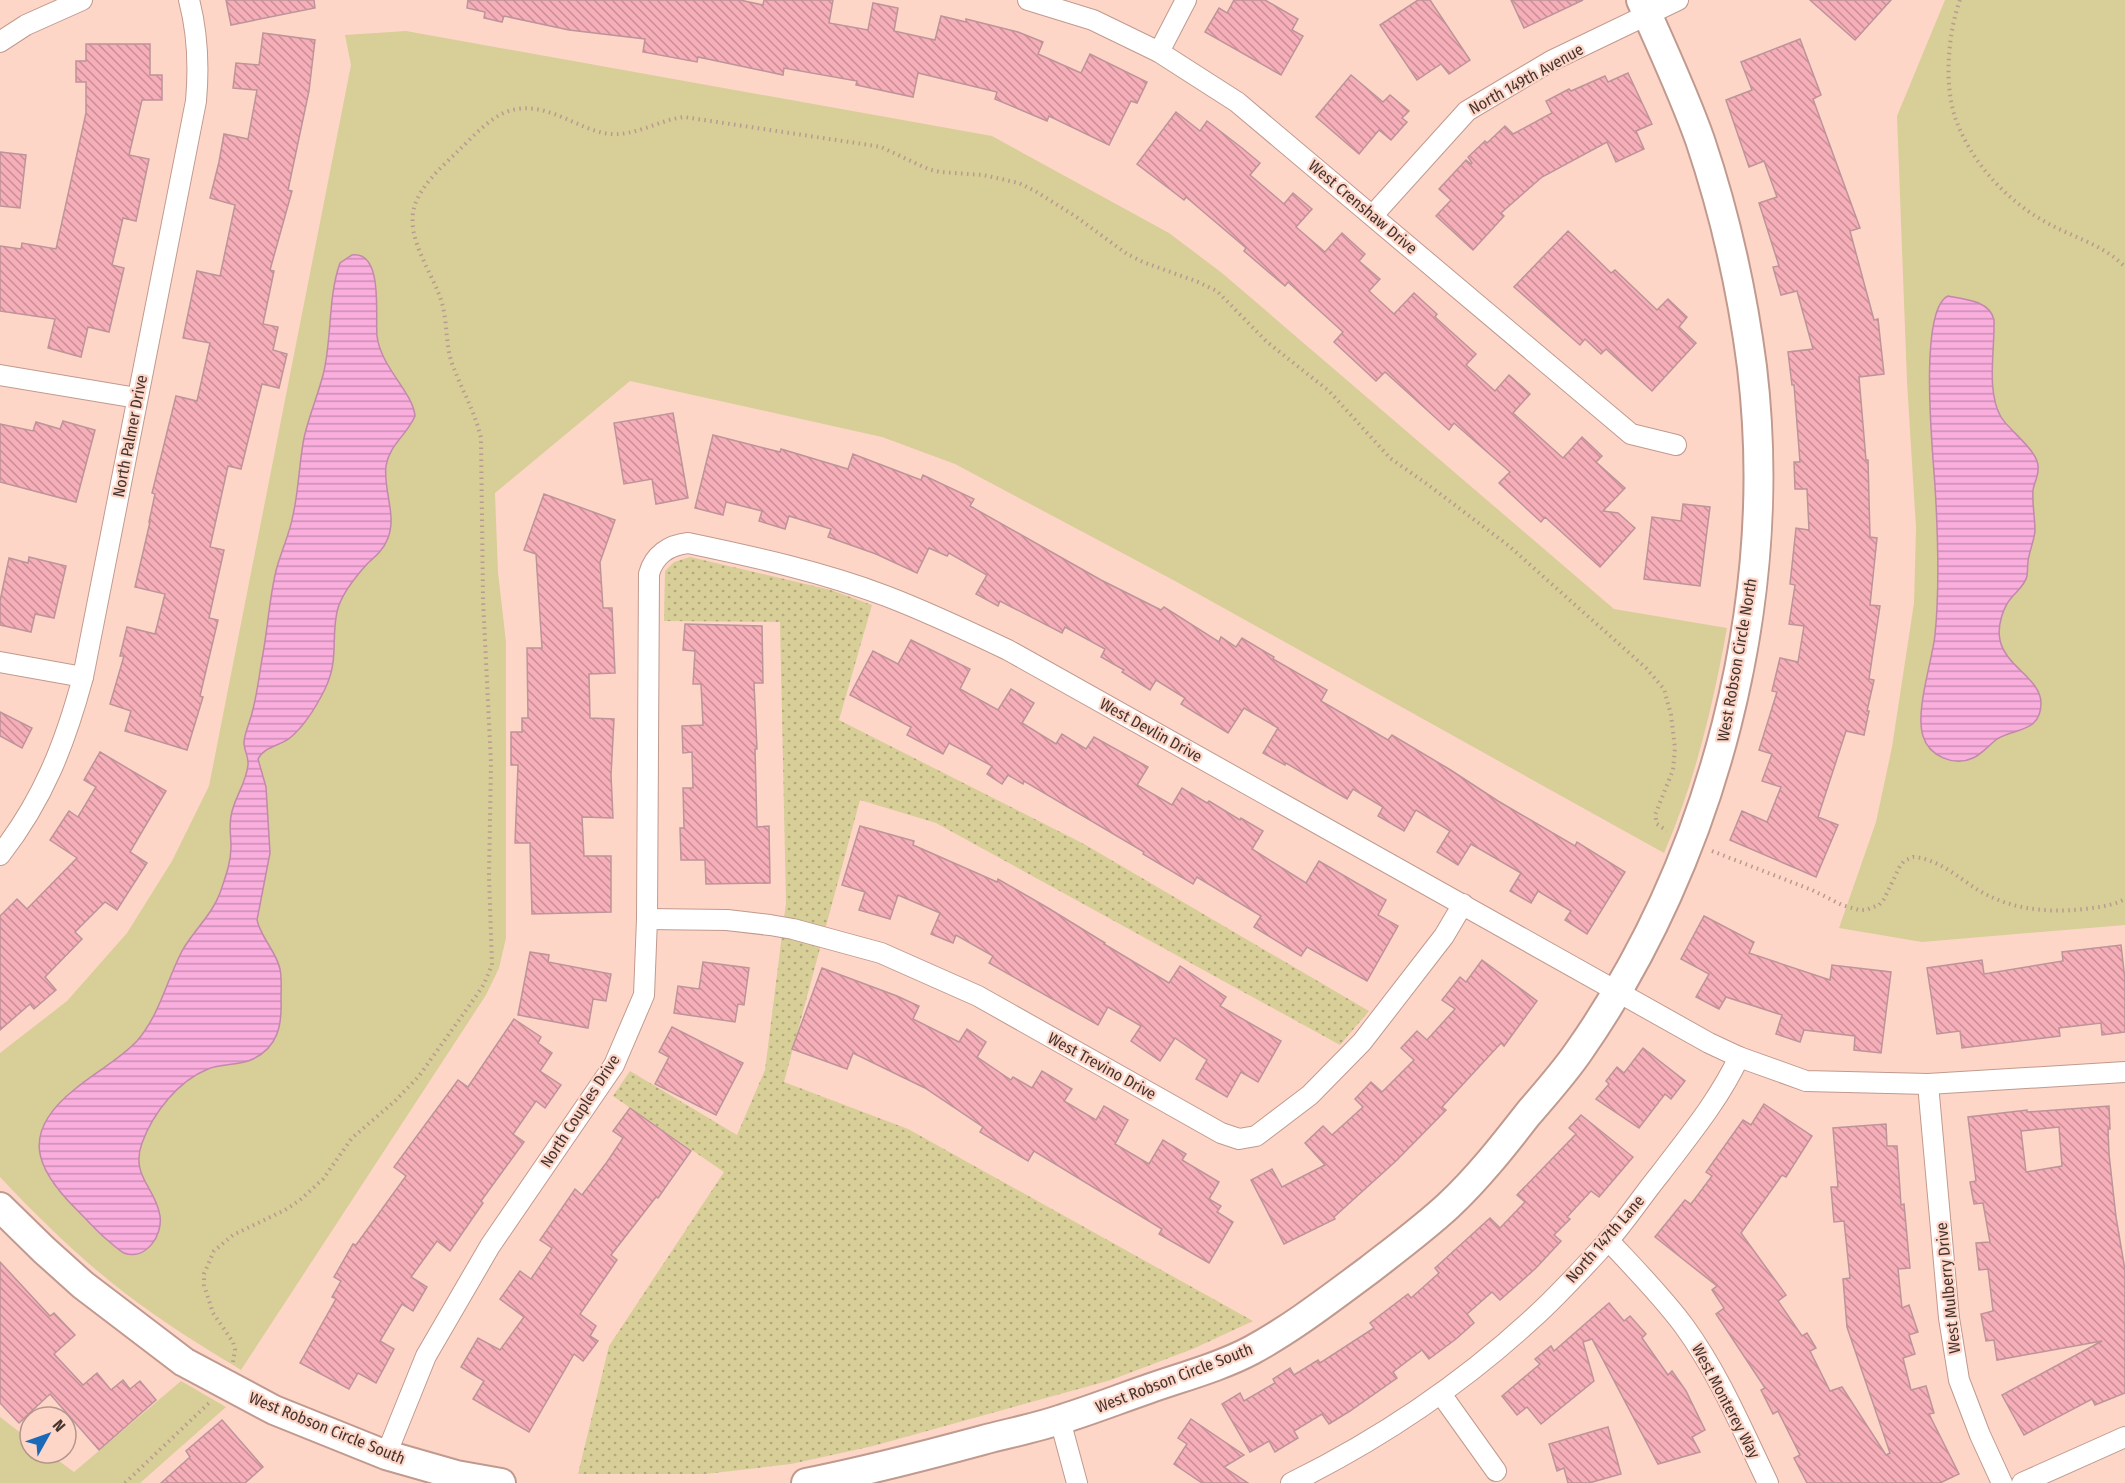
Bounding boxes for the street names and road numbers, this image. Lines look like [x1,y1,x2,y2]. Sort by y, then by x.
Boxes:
street label: North 149th Avenue [1465,40,1587,118]
street label: West Crenshaw Drive [1305,156,1421,258]
street label: North Palmer Drive [109,373,151,499]
street label: West Robson Circle North [1713,577,1761,743]
street label: West Devlin Drive [1096,694,1206,766]
street label: West Trevino Drive [1044,1028,1160,1104]
street label: North Couples Drive [536,1051,624,1171]
street label: North 147th Lane [1562,1191,1648,1287]
street label: West Mulberry Drive [1932,1221,1964,1355]
street label: West Robson Circle South [1093,1339,1255,1417]
street label: West Monterey Way [1688,1341,1765,1462]
street label: West Robson Circle South [246,1388,408,1468]

